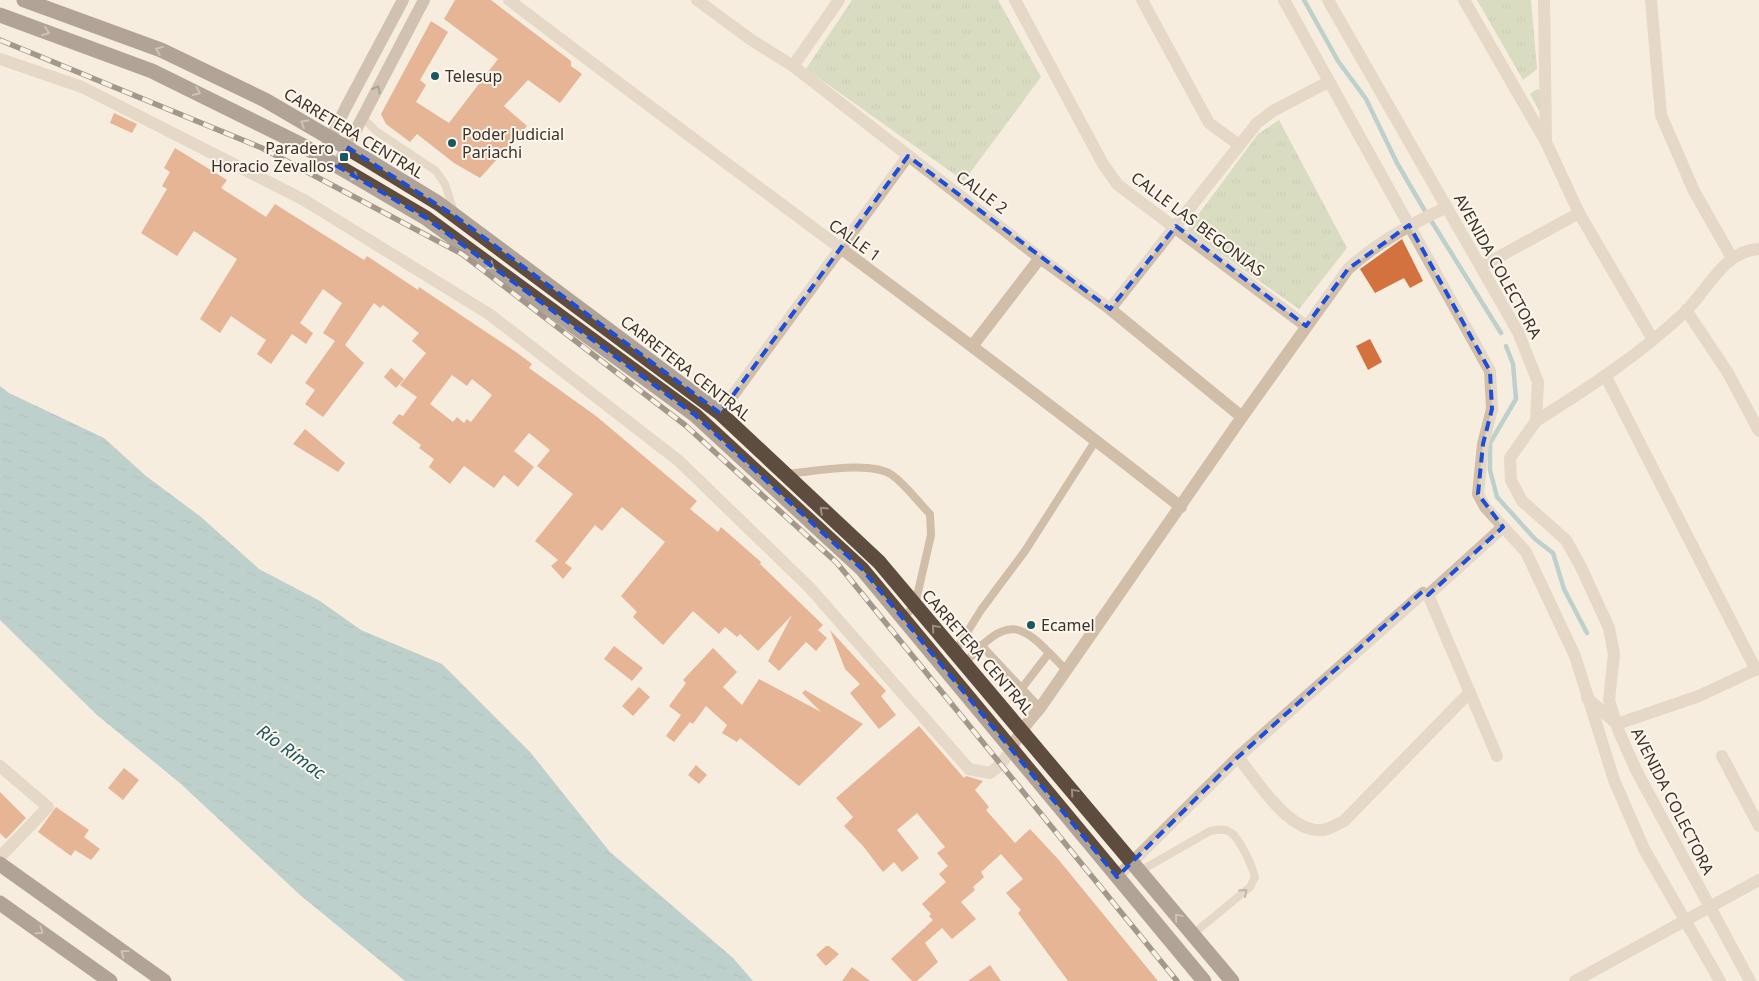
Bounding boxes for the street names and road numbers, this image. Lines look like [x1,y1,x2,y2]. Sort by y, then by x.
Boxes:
street label: CARRETERA CENTRAL [280,82,428,184]
street label: CALLE 2 [952,165,1012,219]
street label: CALLE LAS BEGONIAS [1127,167,1269,282]
street label: AVENIDA COLECTORA [1449,190,1547,343]
street label: CALLE 1 [825,214,885,266]
street label: CARRETERA CENTRAL [616,310,756,426]
street label: CARRETERA CENTRAL [917,584,1039,720]
street label: AVENIDA COLECTORA [1626,724,1720,879]

